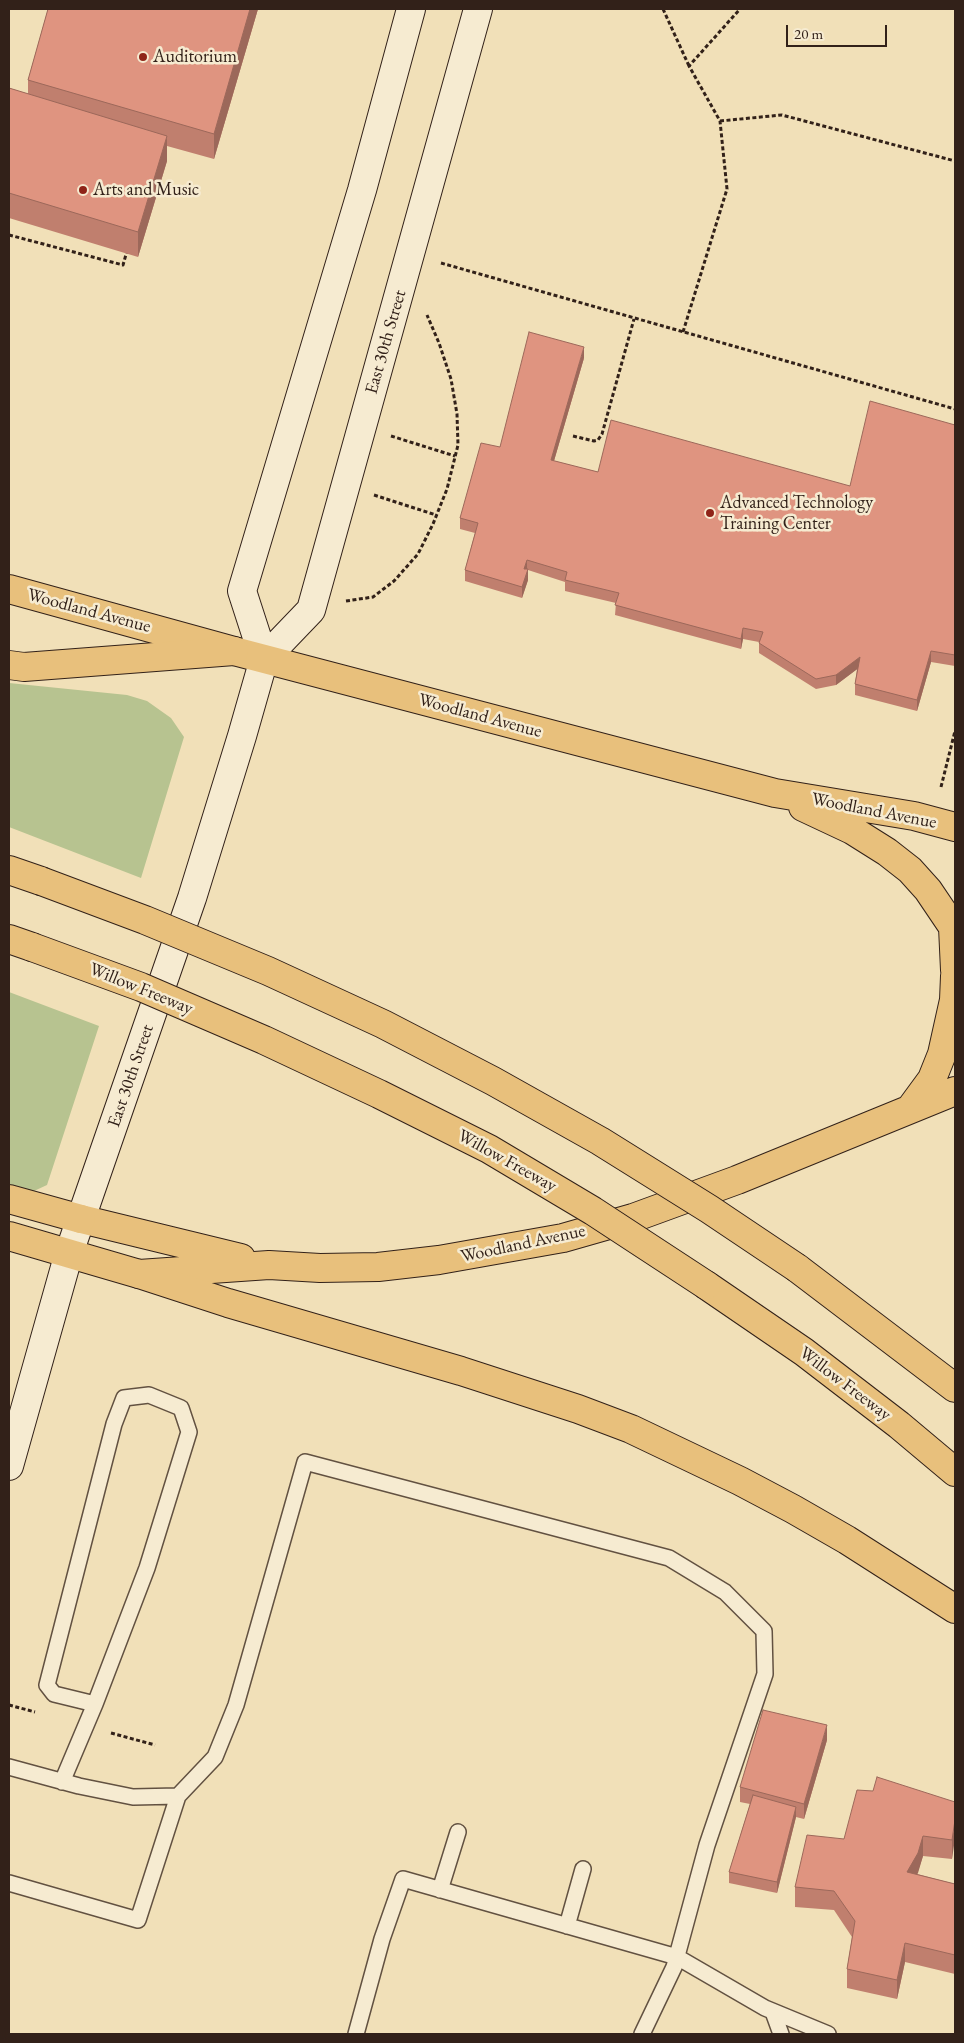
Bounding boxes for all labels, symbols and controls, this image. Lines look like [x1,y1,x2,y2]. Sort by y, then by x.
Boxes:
scale bar [789,15,890,47]
text: 20 m [794,24,823,43]
place label: Auditorium [153,46,237,68]
marker: Auditorium [137,51,149,63]
place label: Arts and Music [93,179,199,201]
marker: Arts and Music [77,184,89,196]
street label: East 30th Street [361,287,411,397]
place label: Advanced Technology Training Center [720,492,873,534]
marker: Advanced Technology Training Center [704,507,716,519]
street label: Woodland Avenue [25,584,153,638]
street label: Woodland Avenue [416,689,544,743]
street label: Woodland Avenue [810,788,938,834]
street label: Willow Freeway [86,958,196,1020]
street label: East 30th Street [103,1022,159,1130]
street label: Willow Freeway [454,1125,560,1197]
street label: Woodland Avenue [459,1220,587,1268]
street label: Willow Freeway [795,1342,895,1426]

